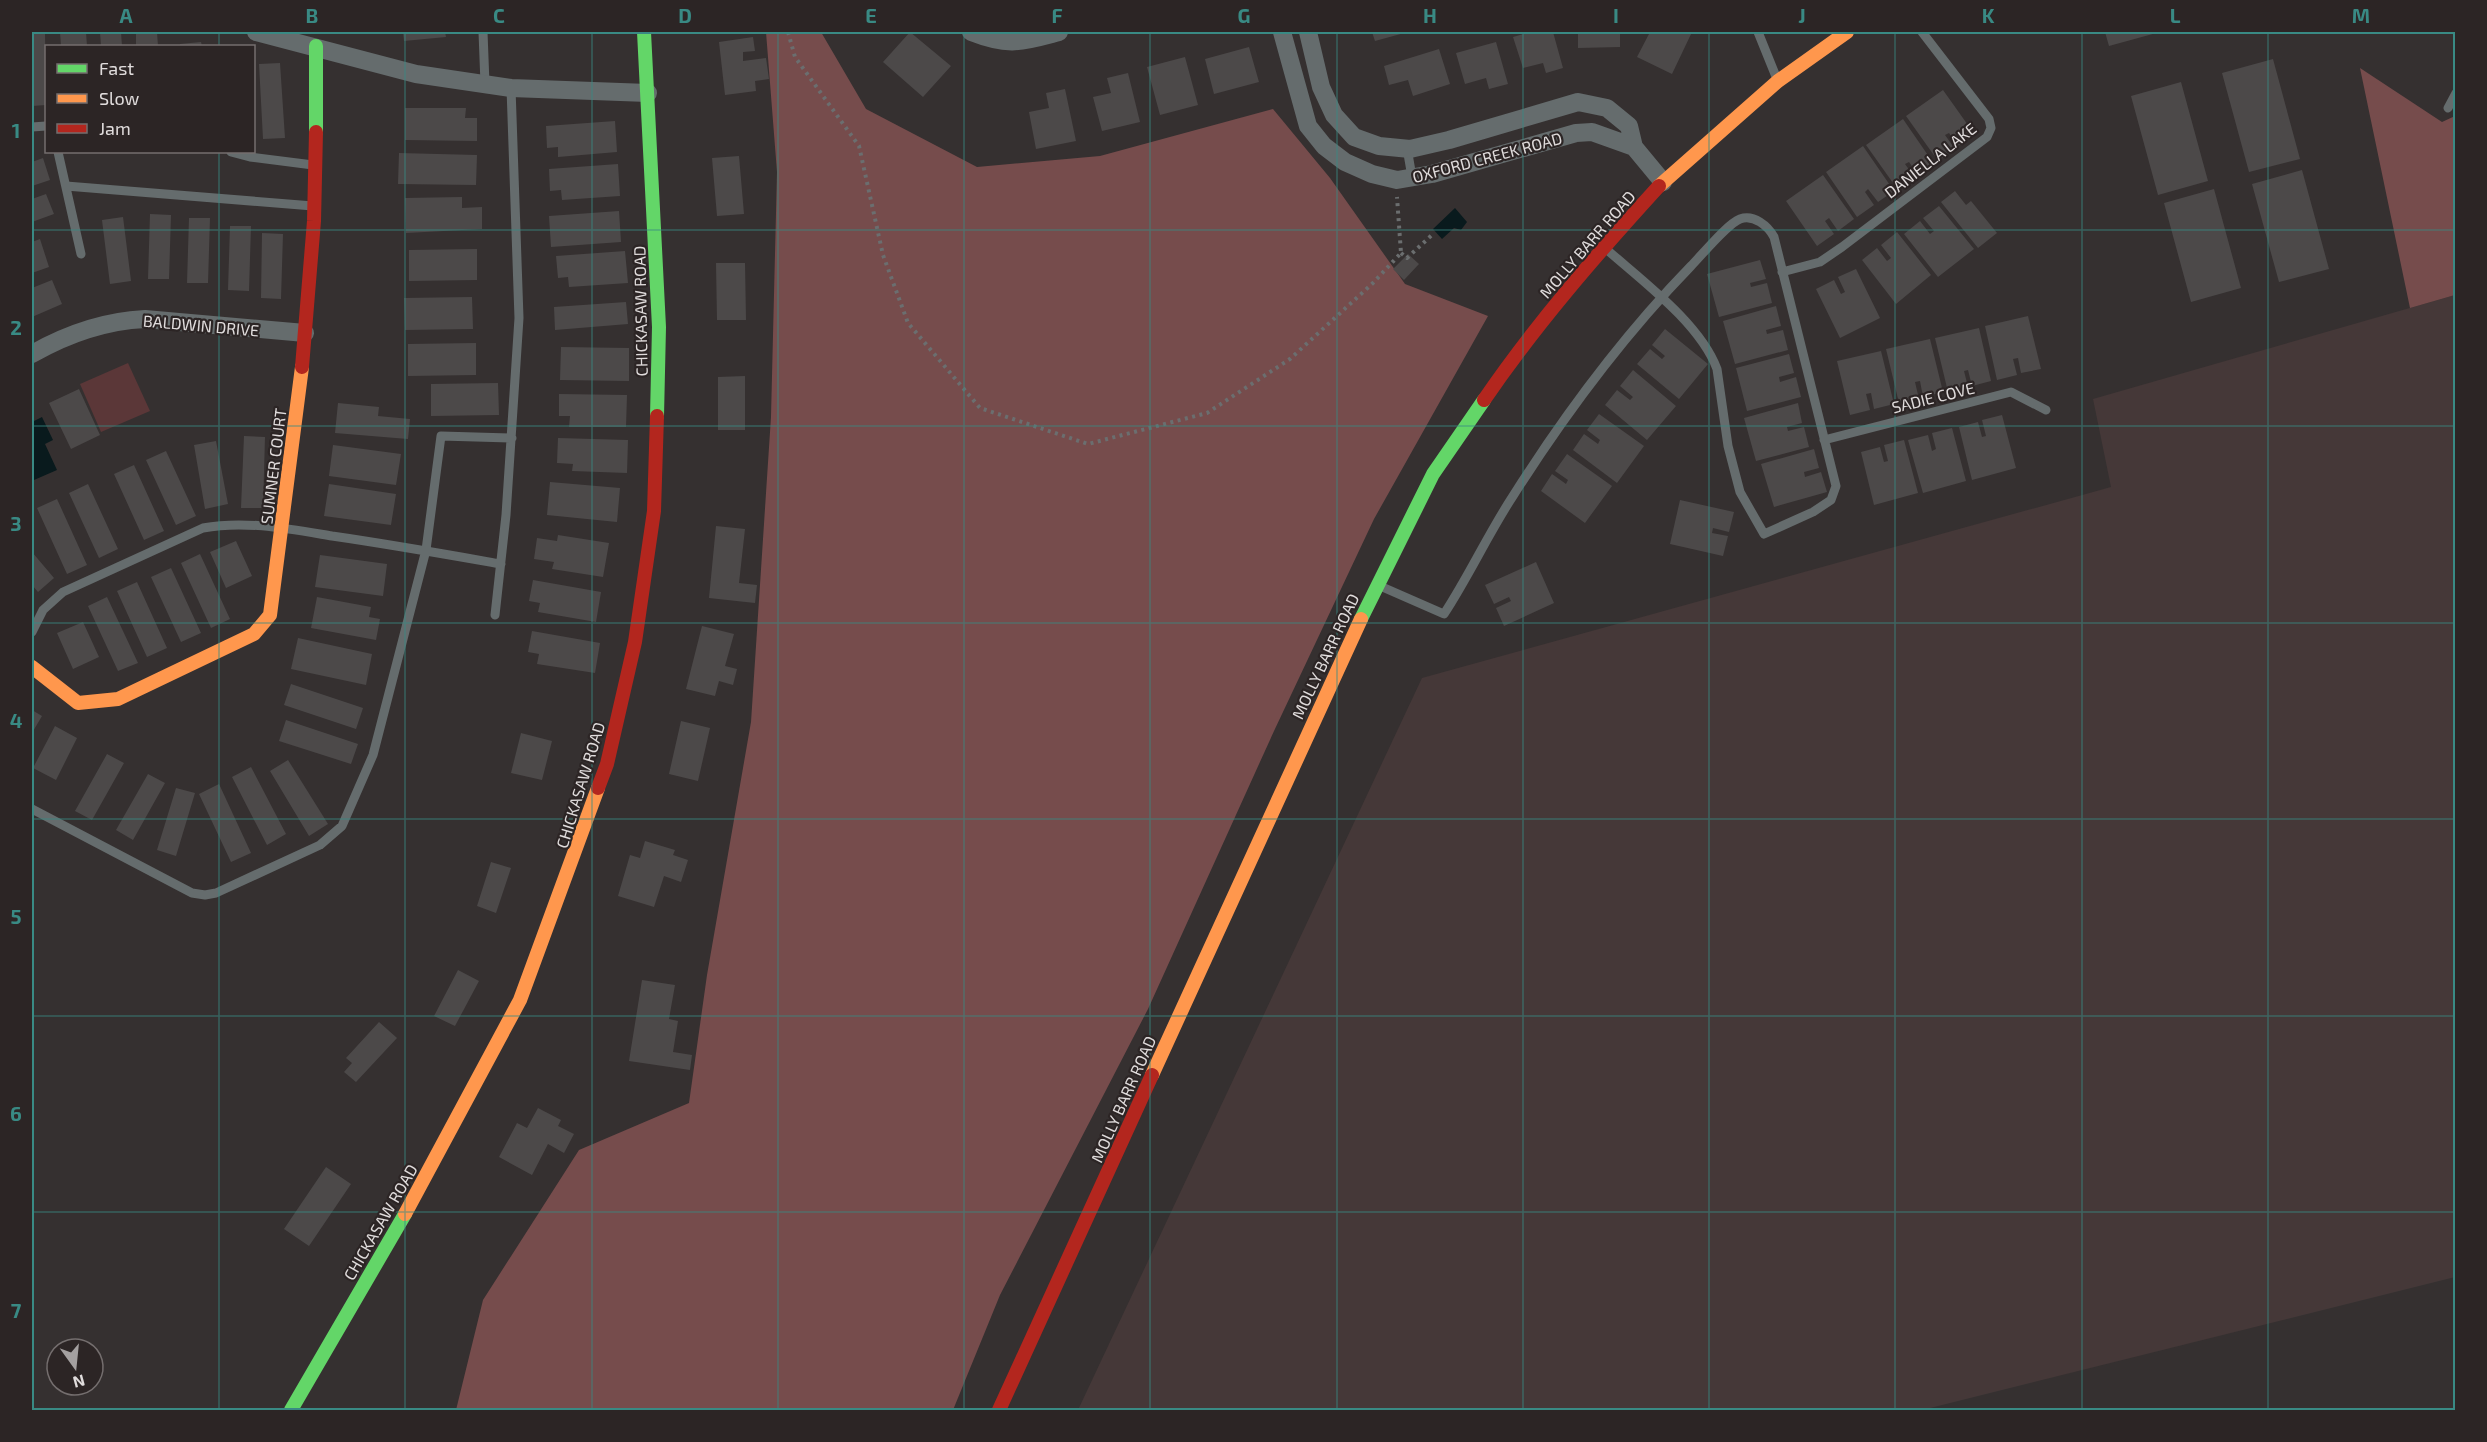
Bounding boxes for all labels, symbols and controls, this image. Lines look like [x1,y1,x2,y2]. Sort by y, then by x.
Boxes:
text: A [119,3,133,27]
text: B [306,3,318,27]
text: C [493,3,505,27]
text: D [678,3,692,27]
text: E [865,3,877,27]
text: F [1051,3,1063,27]
text: G [1238,3,1250,27]
text: H [1423,3,1437,27]
text: I [1613,3,1619,27]
text: J [1798,3,1806,27]
text: K [1982,3,1995,27]
text: L [2170,3,2181,27]
text: M [2352,3,2370,27]
legend [45,45,255,153]
text: Fast [99,57,134,79]
text: Slow [99,87,140,109]
text: Jam [99,117,131,139]
text: 1 [12,118,20,142]
street label: DANIELLA LAKE [1880,118,1980,202]
street label: OXFORD CREEK ROAD [1410,128,1564,186]
street label: MOLLY BARR ROAD [1535,186,1639,302]
street label: CHICKASAW ROAD [629,245,651,377]
street label: BALDWIN DRIVE [142,310,260,340]
text: 2 [10,315,22,339]
street label: SADIE COVE [1890,378,1976,416]
street label: SUMNER COURT [256,407,290,525]
text: 3 [10,511,22,535]
street label: MOLLY BARR ROAD [1288,590,1362,722]
text: 4 [10,708,23,732]
street label: CHICKASAW ROAD [552,720,608,850]
text: 5 [10,904,22,928]
street label: MOLLY BARR ROAD [1087,1033,1159,1165]
text: 6 [10,1101,22,1125]
street label: CHICKASAW ROAD [339,1161,421,1283]
text: 7 [11,1298,22,1322]
north arrow [45,1337,105,1397]
text: N [71,1371,87,1393]

